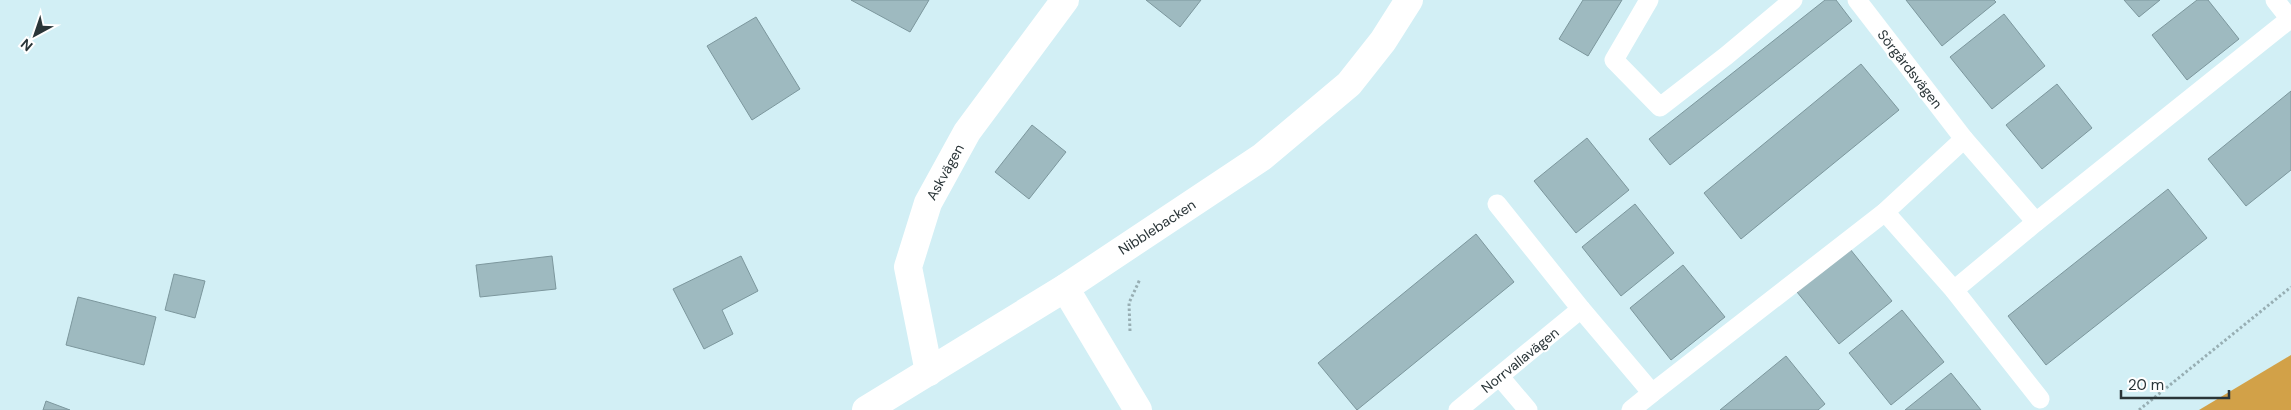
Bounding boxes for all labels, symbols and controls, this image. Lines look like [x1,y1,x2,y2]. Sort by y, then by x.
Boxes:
north arrow [10,10,60,60]
street label: Sörgårdsvägen [1874,26,1946,112]
text: N [17,35,36,55]
street label: Askvägen [922,141,968,203]
street label: Nibblebacken [1115,195,1199,259]
street label: Norrvallavägen [1478,323,1562,397]
scale bar [2121,368,2228,400]
text: 20 m [2128,375,2164,395]

